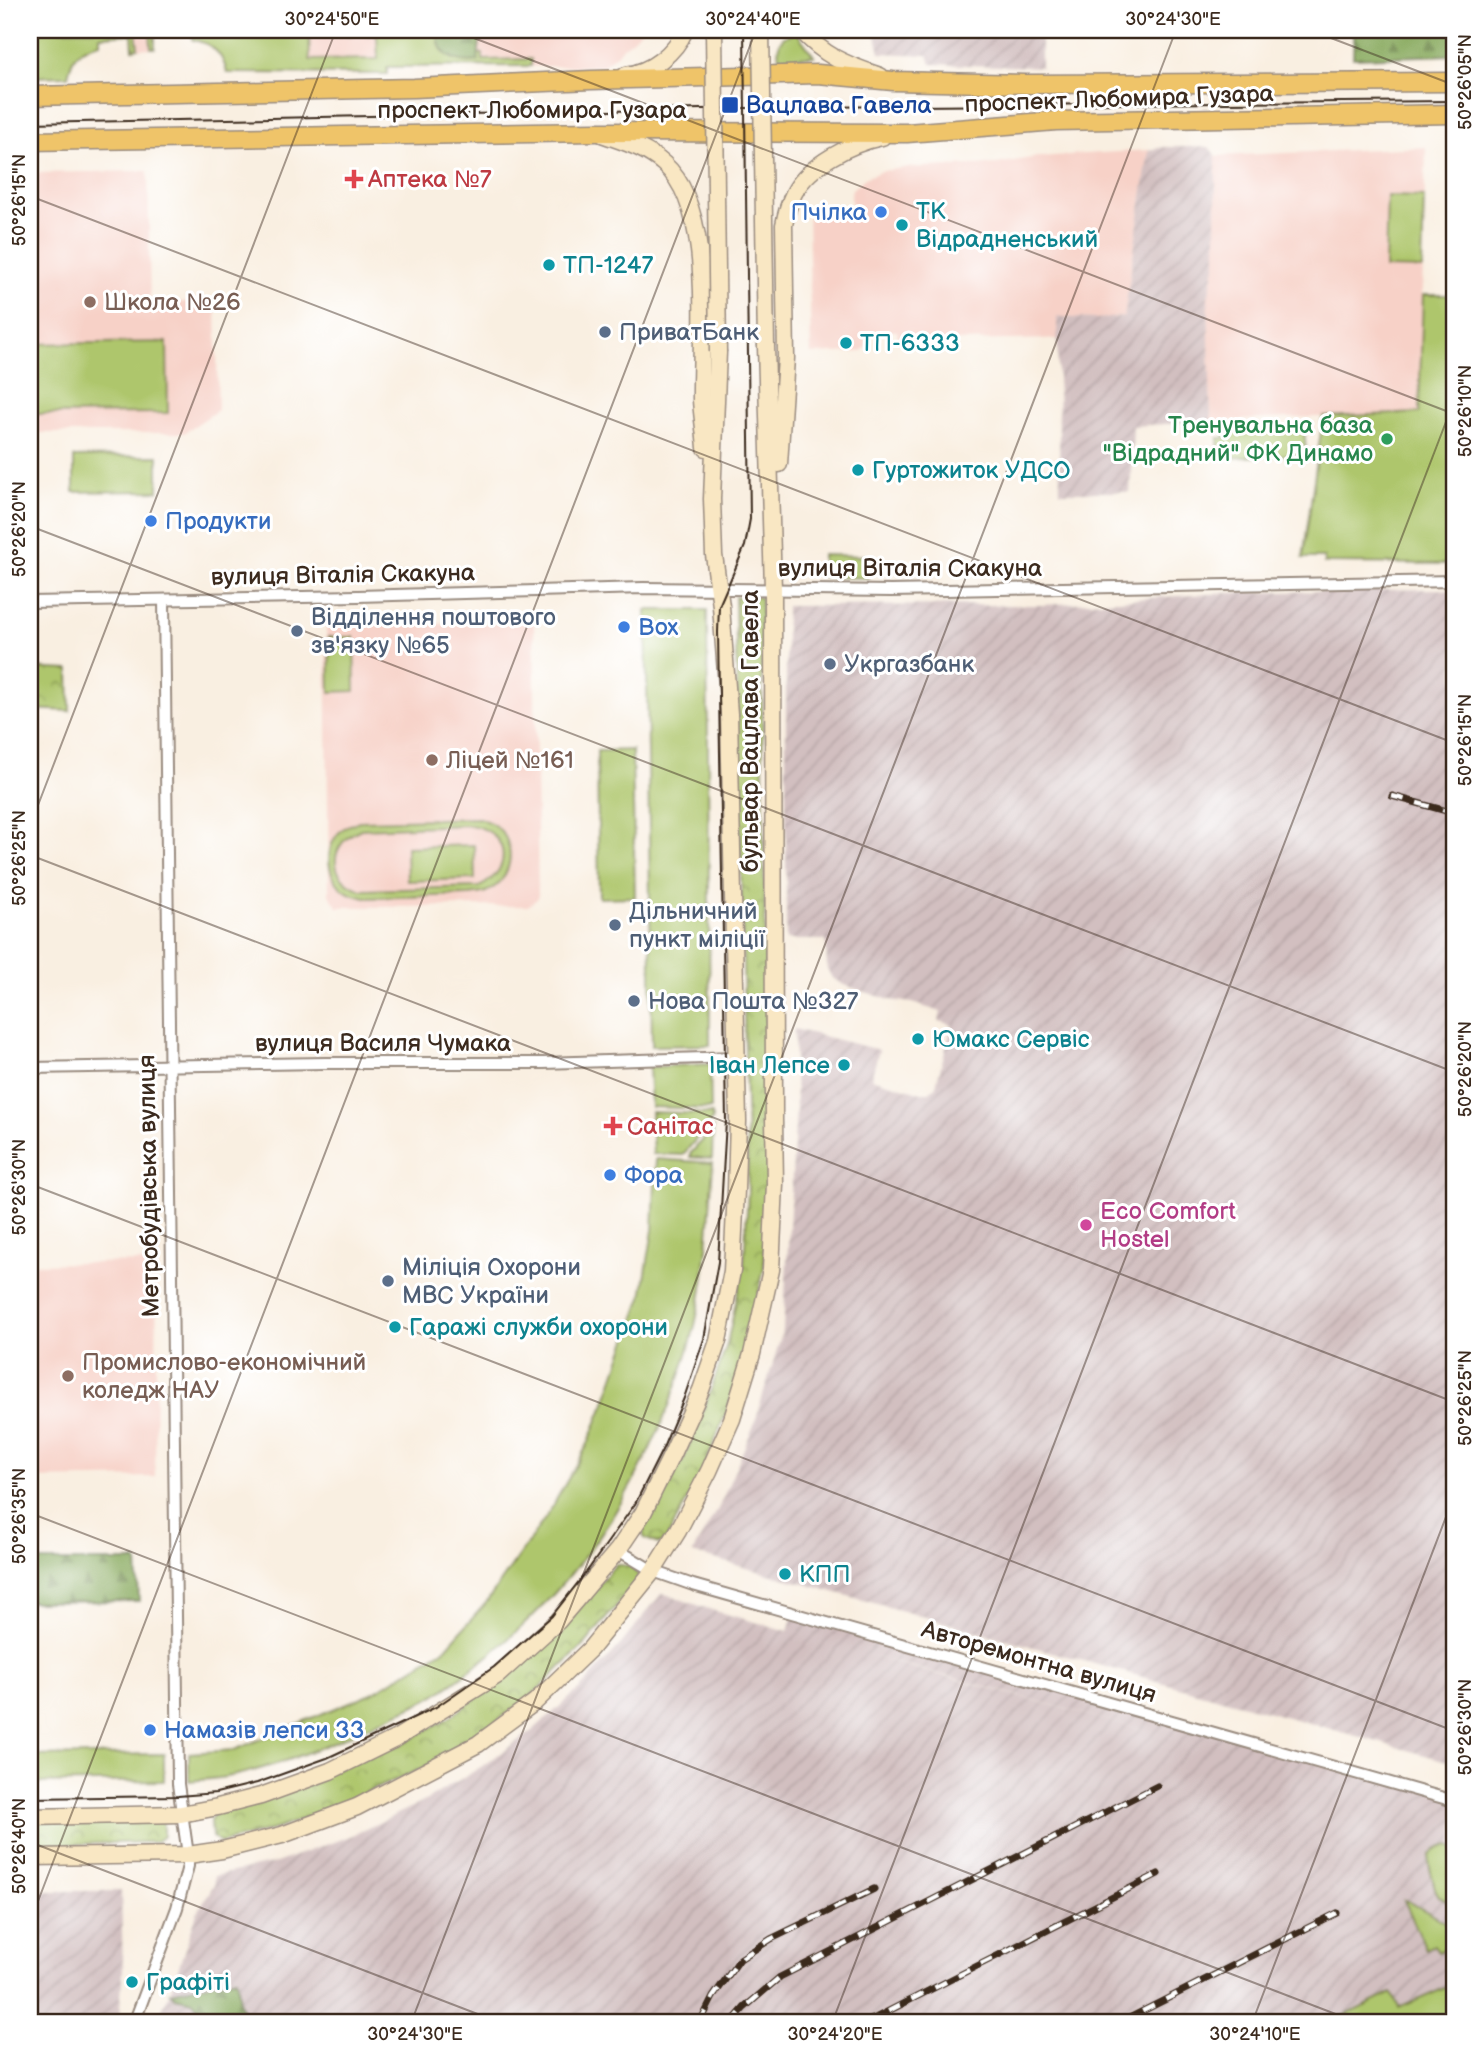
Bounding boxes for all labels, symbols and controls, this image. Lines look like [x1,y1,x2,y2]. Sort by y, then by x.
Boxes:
text: 30°24'50"E [285,9,380,30]
text: 30°24'40"E [705,9,801,30]
text: 30°24'30"E [1125,9,1221,30]
text: 50°26'05"N [1455,34,1476,130]
street label: проспект Любомира Гузара [964,79,1274,119]
place label: Вацлава Гавела [746,91,932,120]
marker: Вацлава Гавела [720,95,740,115]
street label: проспект Любомира Гузара [377,96,687,125]
text: 50°26'15"N [9,154,30,246]
place label: Аптека №7 [367,165,492,194]
marker: Аптека №7 [346,171,362,187]
place label: ТК Відрадненський [916,197,1098,254]
place label: Пчілка [791,198,867,227]
marker: Пчілка [873,204,889,220]
marker: ТК Відрадненський [894,217,910,233]
place label: ТП-1247 [563,251,653,280]
marker: ТП-1247 [541,257,557,273]
place label: Школа №26 [104,288,241,317]
marker: Школа №26 [82,294,98,310]
place label: ПриватБанк [619,318,759,347]
marker: ПриватБанк [597,324,613,340]
place label: ТП-6333 [860,329,960,358]
marker: ТП-6333 [838,335,854,351]
text: 50°26'10"N [1455,365,1476,457]
place label: Тренувальна база "Відрадний" ФК Динамо [1103,411,1373,468]
marker: Тренувальна база "Відрадний" ФК Динамо [1379,431,1395,447]
place label: Гуртожиток УДСО [872,456,1071,485]
marker: Гуртожиток УДСО [850,462,866,478]
text: 50°26'20"N [9,481,30,577]
place label: Продукти [165,507,271,536]
marker: Продукти [143,513,159,529]
street label: вулиця Віталія Скакуна [778,554,1042,583]
street label: вулиця Віталія Скакуна [211,558,475,592]
street label: бульвар Вацлава Гавела [736,590,765,872]
place label: Відділення поштового зв'язку №65 [311,603,556,660]
place label: Box [638,613,679,642]
marker: Box [616,619,632,635]
marker: Відділення поштового зв'язку №65 [289,623,305,639]
place label: Укргазбанк [844,650,974,679]
marker: Укргазбанк [822,656,838,672]
text: 50°26'15"N [1455,694,1476,786]
place label: Ліцей №161 [445,746,574,775]
marker: Ліцей №161 [424,752,440,768]
text: 50°26'25"N [9,810,30,906]
place label: Дільничний пункт міліції [629,897,766,954]
marker: Дільничний пункт міліції [607,917,623,933]
place label: Нова Пошта №327 [648,987,859,1016]
marker: Нова Пошта №327 [626,993,642,1009]
text: 50°26'20"N [1455,1021,1476,1117]
place label: Юмакс Сервіс [932,1025,1090,1054]
street label: вулиця Василя Чумака [255,1029,511,1058]
marker: Юмакс Сервіс [910,1031,926,1047]
place label: Іван Лепсе [709,1051,830,1080]
street label: Метробудівська вулиця [132,1054,166,1318]
marker: Іван Лепсе [836,1057,852,1073]
place label: Санітас [627,1112,714,1141]
marker: Санітас [605,1118,621,1134]
text: 50°26'30"N [9,1139,30,1235]
place label: Фора [624,1161,683,1190]
marker: Фора [602,1167,618,1183]
place label: Eco Comfort Hostel [1100,1197,1237,1254]
marker: Eco Comfort Hostel [1078,1217,1094,1233]
place label: Міліція Охорони МВС України [402,1253,581,1310]
marker: Міліція Охорони МВС України [380,1273,396,1289]
place label: Гаражі служби охорони [409,1313,668,1342]
marker: Гаражі служби охорони [387,1319,403,1335]
place label: Промислово-економічний коледж НАУ [82,1348,366,1405]
text: 50°26'25"N [1455,1350,1476,1446]
marker: Промислово-економічний коледж НАУ [60,1368,76,1384]
text: 50°26'35"N [9,1468,30,1564]
place label: КПП [799,1560,850,1589]
marker: КПП [777,1566,793,1582]
street label: Авторемонтна вулиця [917,1614,1160,1709]
text: 50°26'30"N [1455,1679,1476,1775]
place label: Намазів лепси 33 [164,1716,365,1745]
marker: Намазів лепси 33 [142,1722,158,1738]
text: 50°26'40"N [9,1798,30,1894]
place label: Графіті [146,1968,230,1997]
marker: Графіті [124,1974,140,1990]
text: 30°24'30"E [367,2024,463,2045]
text: 30°24'20"E [787,2024,883,2045]
text: 30°24'10"E [1209,2024,1301,2045]

